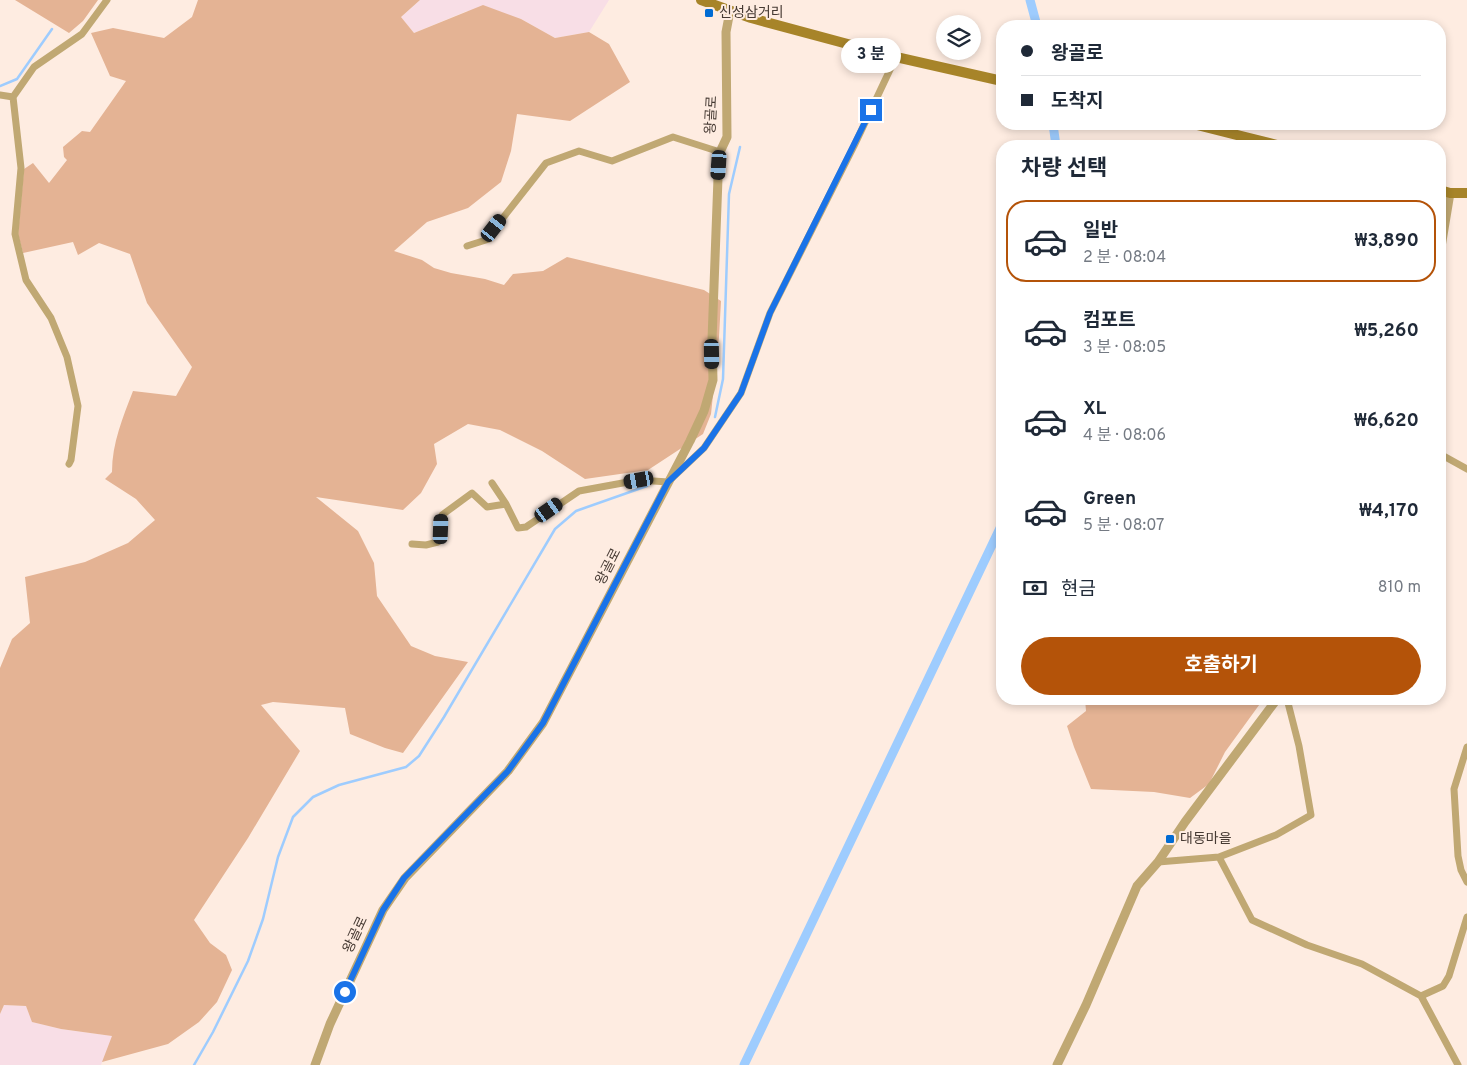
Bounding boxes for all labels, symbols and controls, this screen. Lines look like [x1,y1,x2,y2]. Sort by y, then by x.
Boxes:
place label: 신성삼거리 [719,5,783,22]
marker: 신성삼거리 [703,7,715,19]
map controls [936,15,981,60]
button: layers [936,15,981,60]
callout: 3 분 [841,38,901,72]
text: 왕골로 [1051,42,1103,66]
text: 3 분 [857,45,885,65]
text: 도착지 [1051,90,1103,114]
street label: 왕골로 [703,95,722,135]
route end [860,99,882,121]
car [710,150,727,180]
text: 차량 선택 [1021,156,1107,183]
car [478,212,509,244]
icon: car [1023,219,1068,264]
text: 일반 [1083,219,1118,243]
text: ₩3,890 [1355,229,1419,253]
text: 2 분 · 08:04 [1083,248,1166,268]
icon: car [1023,309,1068,354]
text: 컴포트 [1083,309,1135,333]
text: ₩5,260 [1354,319,1419,343]
text: 3 분 · 08:05 [1083,338,1166,358]
car [704,339,719,369]
text: XL [1083,397,1106,421]
icon: car [1023,399,1068,444]
text: ₩6,620 [1354,409,1419,433]
text: 4 분 · 08:06 [1083,426,1166,446]
car [622,470,655,490]
text: Green [1083,487,1136,511]
icon: car [1023,489,1068,534]
car [532,495,565,525]
text: ₩4,170 [1359,499,1419,523]
car [432,514,449,544]
text: 5 분 · 08:07 [1083,516,1164,536]
street label: 왕골로 [593,546,625,588]
icon: cash [1021,574,1049,602]
text: 현금 [1061,578,1096,602]
text: 810 m [1378,578,1421,598]
button: 호출하기 [1021,637,1421,695]
place label: 대동마을 [1180,831,1232,848]
marker: 대동마을 [1164,833,1176,845]
street label: 왕골로 [340,914,372,956]
route start [334,981,356,1003]

